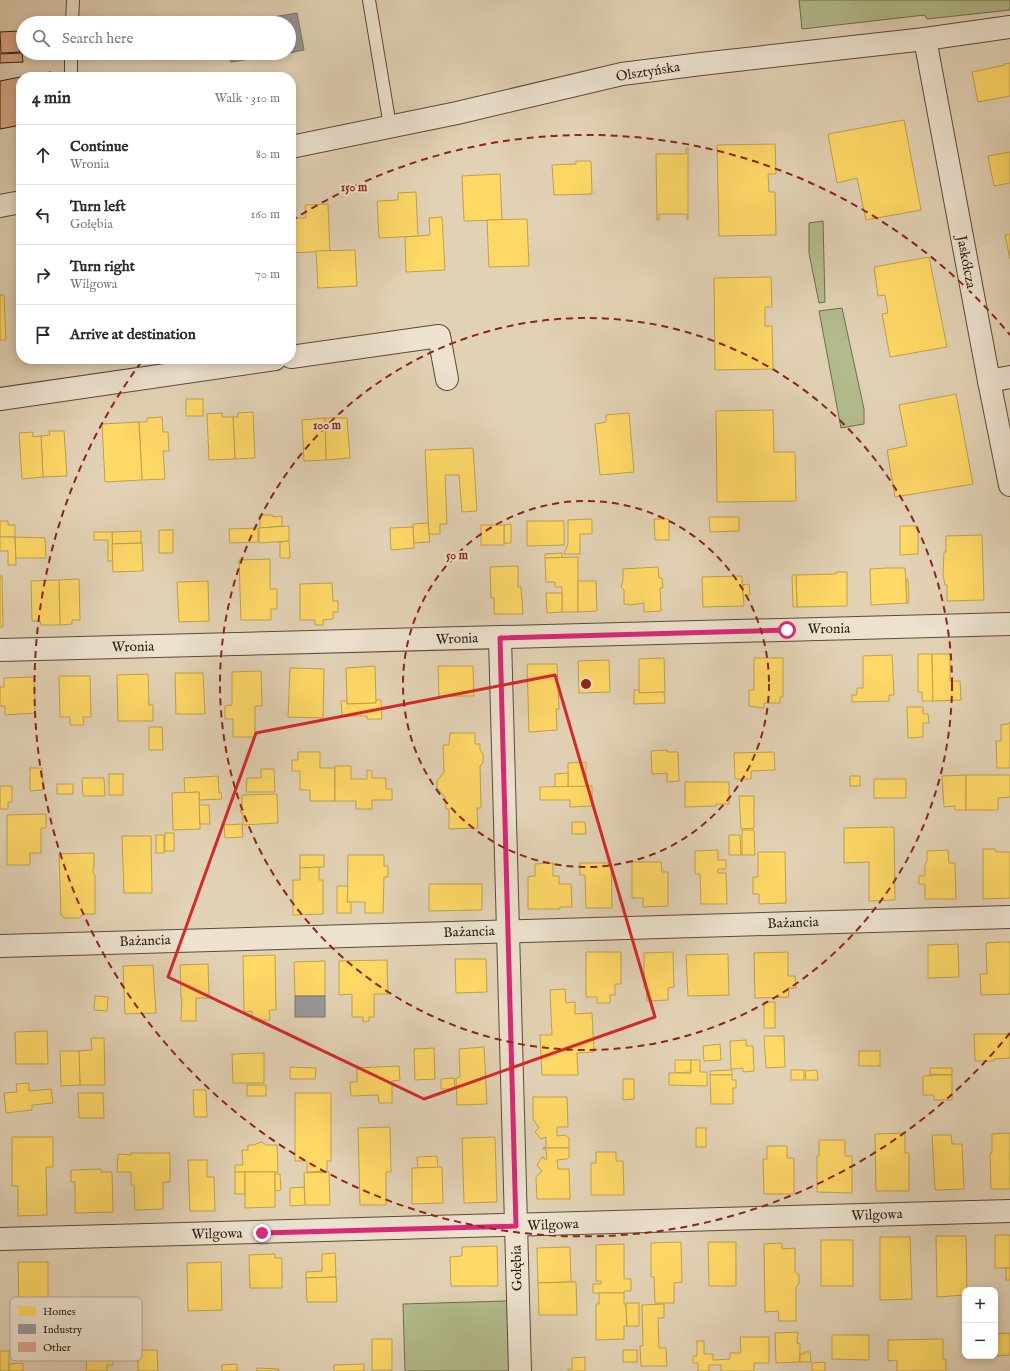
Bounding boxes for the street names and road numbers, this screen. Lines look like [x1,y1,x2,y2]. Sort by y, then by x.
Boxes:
street label: Olsztyńska [615,58,682,86]
street label: Jaskółcza [952,232,980,291]
street label: Wronia [808,620,851,638]
street label: Wronia [435,629,479,649]
street label: Wronia [112,638,155,656]
street label: Bażancia [767,913,820,933]
street label: Bażancia [443,922,496,942]
street label: Bażancia [119,931,172,951]
street label: Wilgowa [851,1205,904,1225]
street label: Wilgowa [527,1215,580,1235]
street label: Wilgowa [191,1225,244,1243]
street label: Gołębia [508,1244,526,1291]

